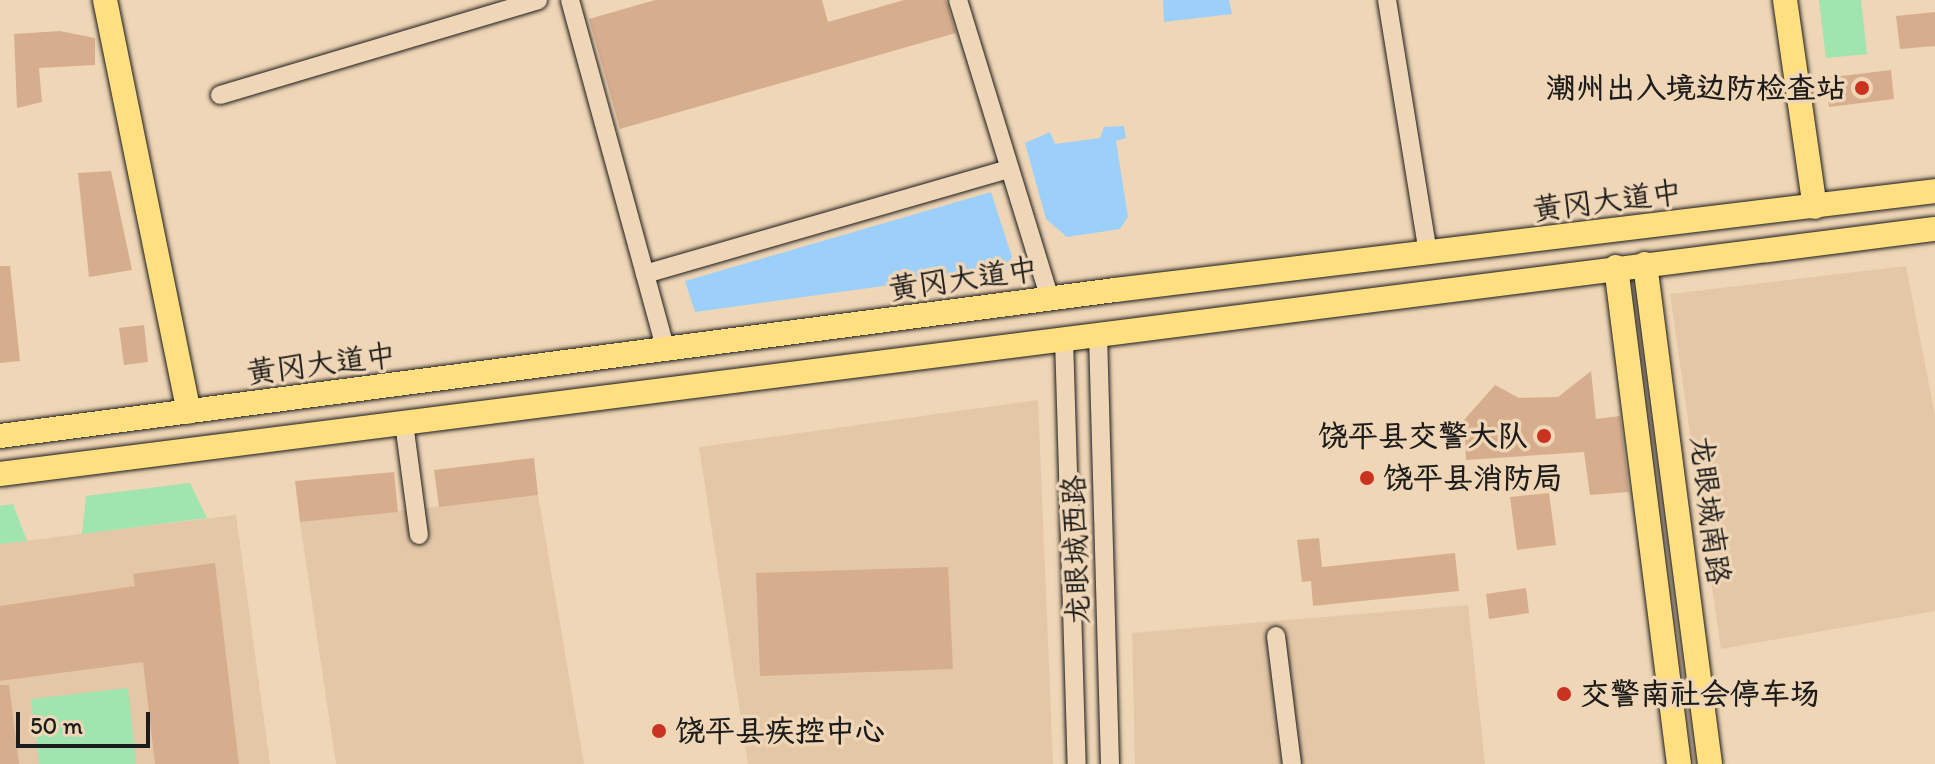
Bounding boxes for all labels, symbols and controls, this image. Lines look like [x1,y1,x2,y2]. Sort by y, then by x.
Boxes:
place label: 潮州出入境边防检查站 [1546,70,1846,106]
marker: 潮州出入境边防检查站 [1853,79,1871,97]
street label: 黄冈大道中 [1530,174,1684,228]
street label: 黄冈大道中 [886,251,1040,307]
street label: 黄冈大道中 [244,337,398,391]
place label: 饶平县交警大队 [1318,418,1528,454]
marker: 饶平县交警大队 [1535,427,1553,445]
street label: 龙眼城南路 [1683,433,1737,587]
place label: 饶平县消防局 [1383,460,1563,496]
marker: 饶平县消防局 [1358,469,1376,487]
street label: 龙眼城西路 [1055,474,1097,626]
place label: 交警南社会停车场 [1580,676,1820,712]
marker: 交警南社会停车场 [1555,685,1573,703]
scale bar [20,696,154,746]
text: 50 m [30,711,83,740]
place label: 饶平县疾控中心 [675,713,885,749]
marker: 饶平县疾控中心 [650,722,668,740]

